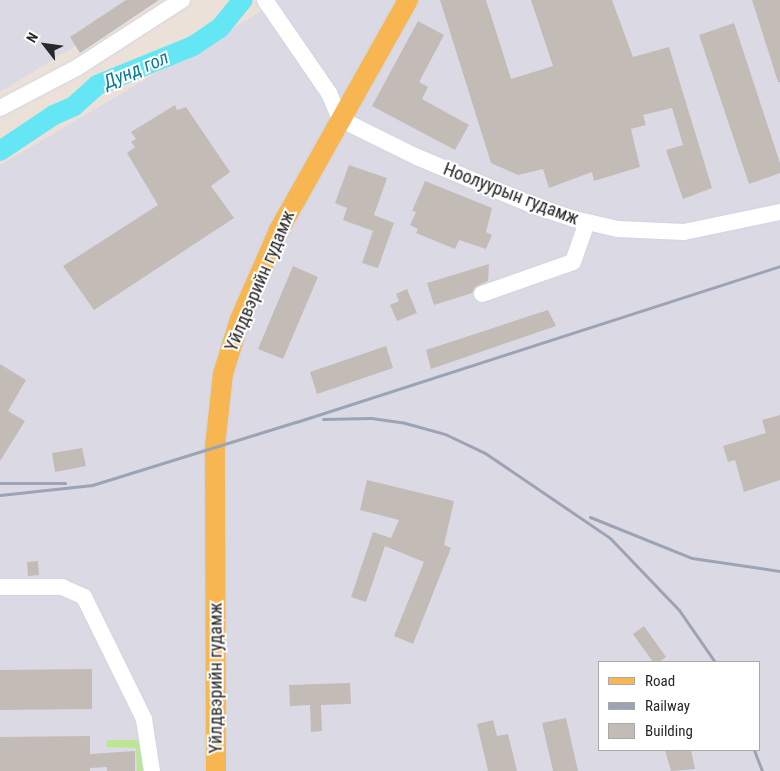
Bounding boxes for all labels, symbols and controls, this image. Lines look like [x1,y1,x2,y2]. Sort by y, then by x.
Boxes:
north arrow [20,20,70,70]
text: N [23,30,41,45]
water label: Дунд гол [100,46,172,94]
street label: Ноолуурын гудамж [440,158,582,230]
street label: Yйлдвэрийн гудамж [221,207,299,355]
street label: Yйлдвэрийн гудамж [205,602,227,754]
legend [598,661,760,751]
text: Road [645,672,675,690]
text: Railway [645,697,690,715]
text: Building [645,722,693,740]

